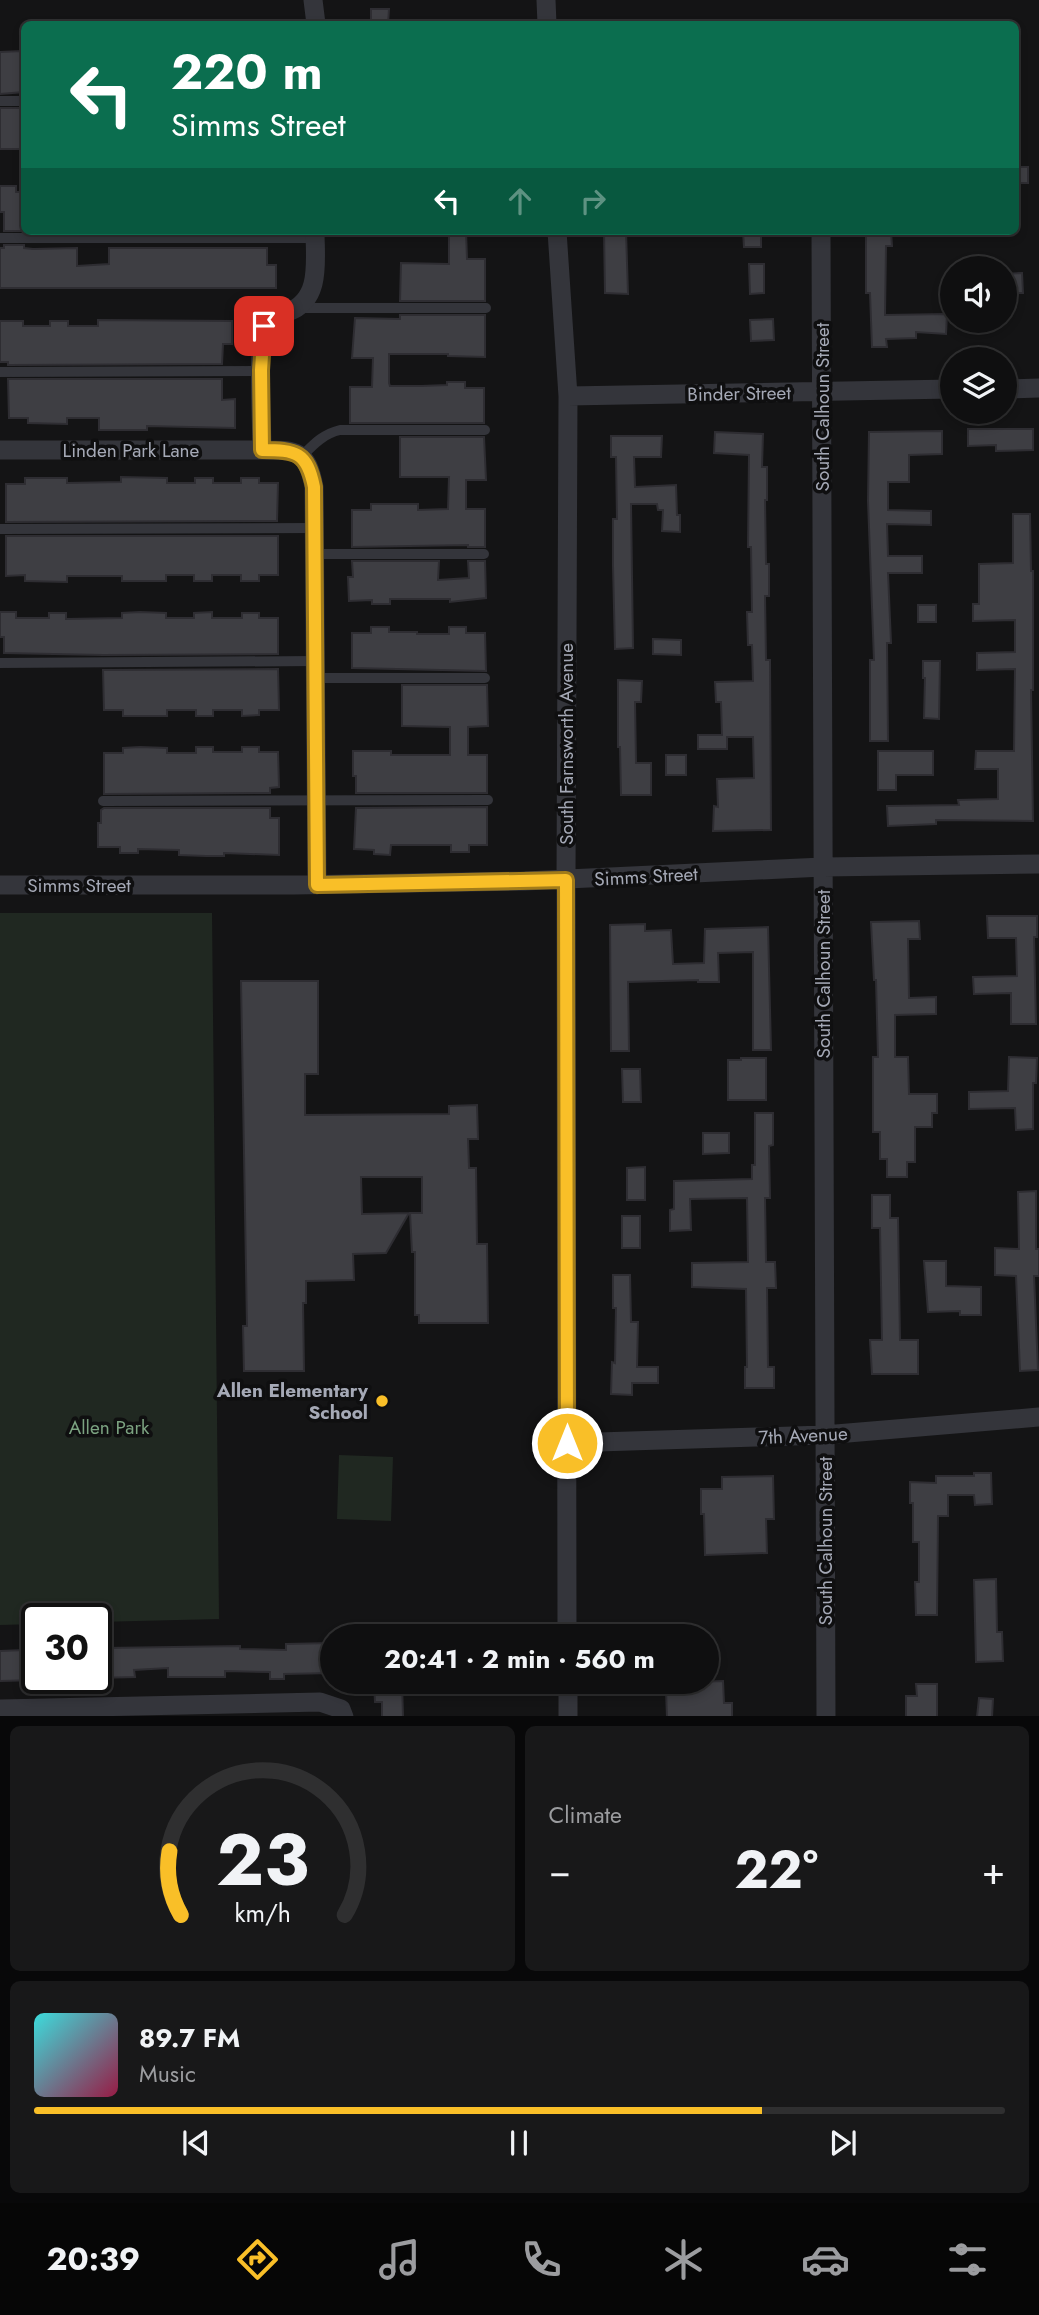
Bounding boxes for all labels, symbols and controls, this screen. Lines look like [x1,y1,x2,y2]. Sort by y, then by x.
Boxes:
text: 220 m [171,37,323,107]
icon: left [56,49,147,140]
text: Simms Street [171,102,346,148]
icon: left [428,182,466,220]
icon: ahead [501,182,539,220]
icon: right [574,182,612,220]
map controls [940,256,1017,424]
button: sound [940,256,1017,333]
pin [234,296,294,356]
icon: arrive [245,307,283,345]
street label: South Calhoun Street [809,322,836,491]
button: layers [940,347,1017,424]
street label: Binder Street [687,379,792,408]
street label: Linden Park Lane [63,437,200,464]
street label: South Farnsworth Avenue [553,643,580,845]
street label: Simms Street [594,860,699,893]
street label: Simms Street [27,872,131,899]
street label: South Calhoun Street [810,889,837,1058]
place label: Allen Elementary School [216,1377,369,1426]
marker: Allen Elementary School [374,1393,390,1409]
position arrow [530,1406,604,1480]
park label: Allen Park [69,1414,150,1441]
street label: 7th Avenue [758,1420,849,1451]
street label: South Calhoun Street [812,1456,839,1625]
speed limit sign: 30 [21,1603,112,1694]
text: 20:41 · 2 min · 560 m [384,1640,655,1678]
text: Climate [549,1798,622,1832]
text: 23 [216,1807,309,1912]
text: 22° [734,1832,818,1908]
text: − [549,1843,571,1898]
text: + [982,1843,1005,1898]
text: km/h [234,1894,291,1930]
text: 89.7 FM [139,2019,240,2057]
text: Music [139,2057,196,2091]
icon: previous [177,2124,215,2162]
icon: pause [500,2124,538,2162]
icon: next [824,2124,862,2162]
icon: directions [233,2235,282,2284]
icon: music [375,2235,424,2284]
icon: phone [517,2235,566,2284]
icon: climate [659,2235,708,2284]
icon: car [801,2235,850,2284]
icon: filters [943,2235,992,2284]
text: 20:39 [47,2236,140,2282]

